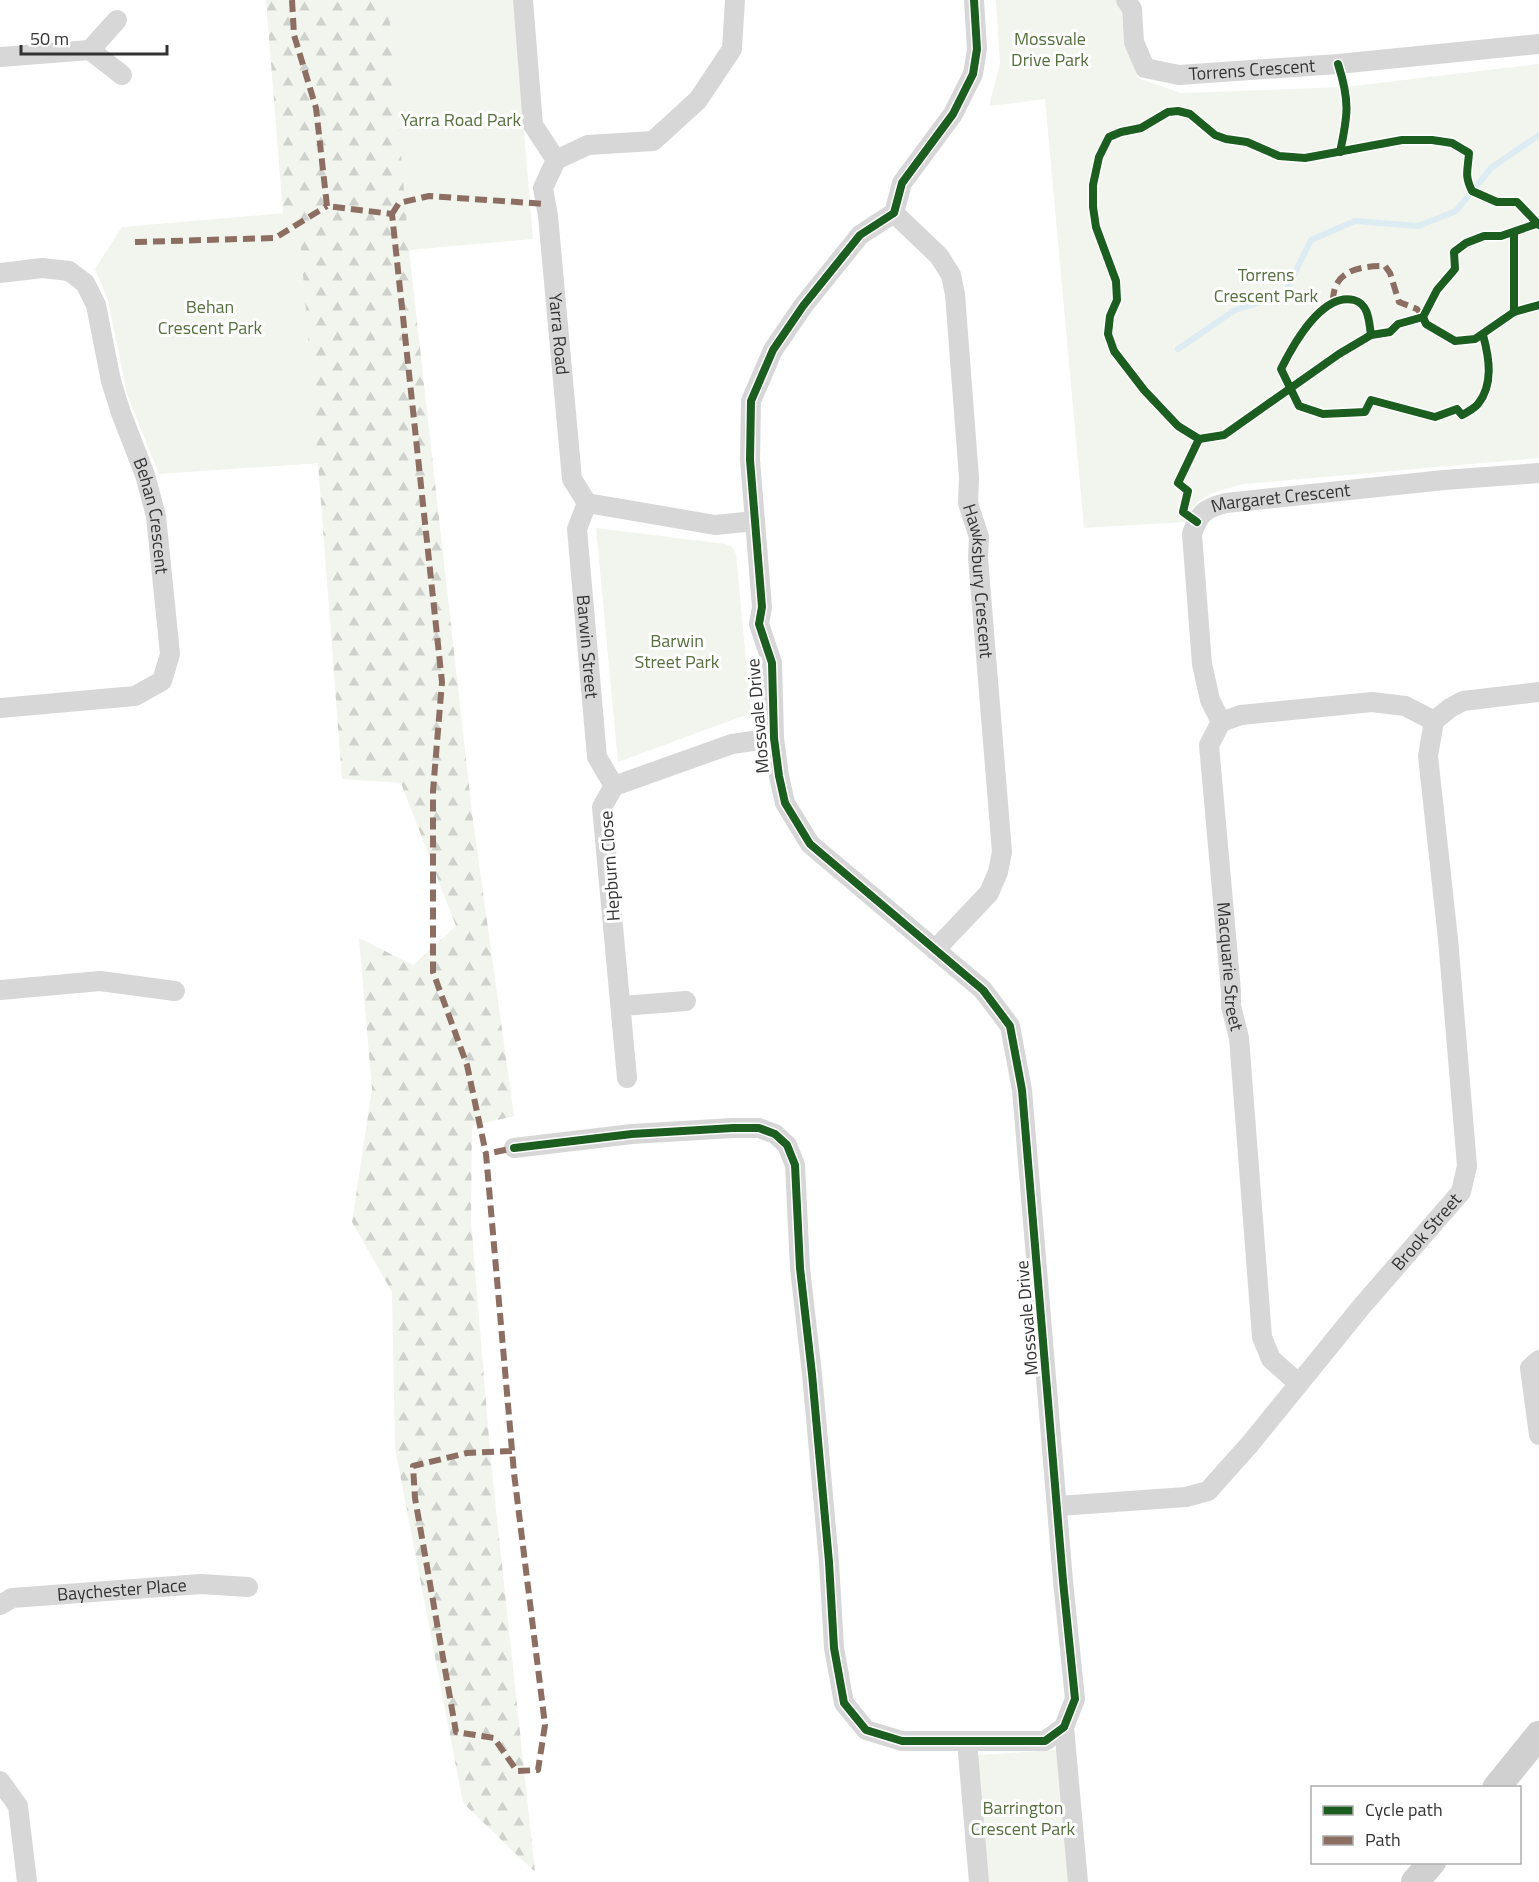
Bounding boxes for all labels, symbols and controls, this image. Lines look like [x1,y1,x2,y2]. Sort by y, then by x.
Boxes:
scale bar [21,18,166,56]
text: 50 m [30,25,69,52]
park label: Mossvale Drive Park [1011,25,1089,73]
street label: Torrens Crescent [1188,52,1317,87]
park label: Yarra Road Park [401,106,522,133]
park label: Torrens Crescent Park [1214,261,1319,309]
street label: Yarra Road [542,292,576,376]
park label: Behan Crescent Park [158,293,263,341]
street label: Behan Crescent [126,453,176,576]
street label: Margaret Crescent [1207,476,1352,520]
street label: Hawksbury Crescent [956,500,1000,660]
street label: Barwin Street [570,594,606,700]
park label: Barwin Street Park [635,627,720,675]
street label: Mossvale Drive [739,657,776,775]
street label: Hepburn Close [592,810,627,922]
street label: Macquarie Street [1210,901,1251,1034]
street label: Brook Street [1385,1186,1468,1276]
street label: Mossvale Drive [1008,1259,1045,1377]
street label: Baychester Place [56,1571,188,1608]
legend [1311,1786,1521,1864]
park label: Barrington Crescent Park [971,1794,1076,1842]
text: Cycle path [1365,1796,1443,1823]
text: Path [1365,1826,1401,1853]

